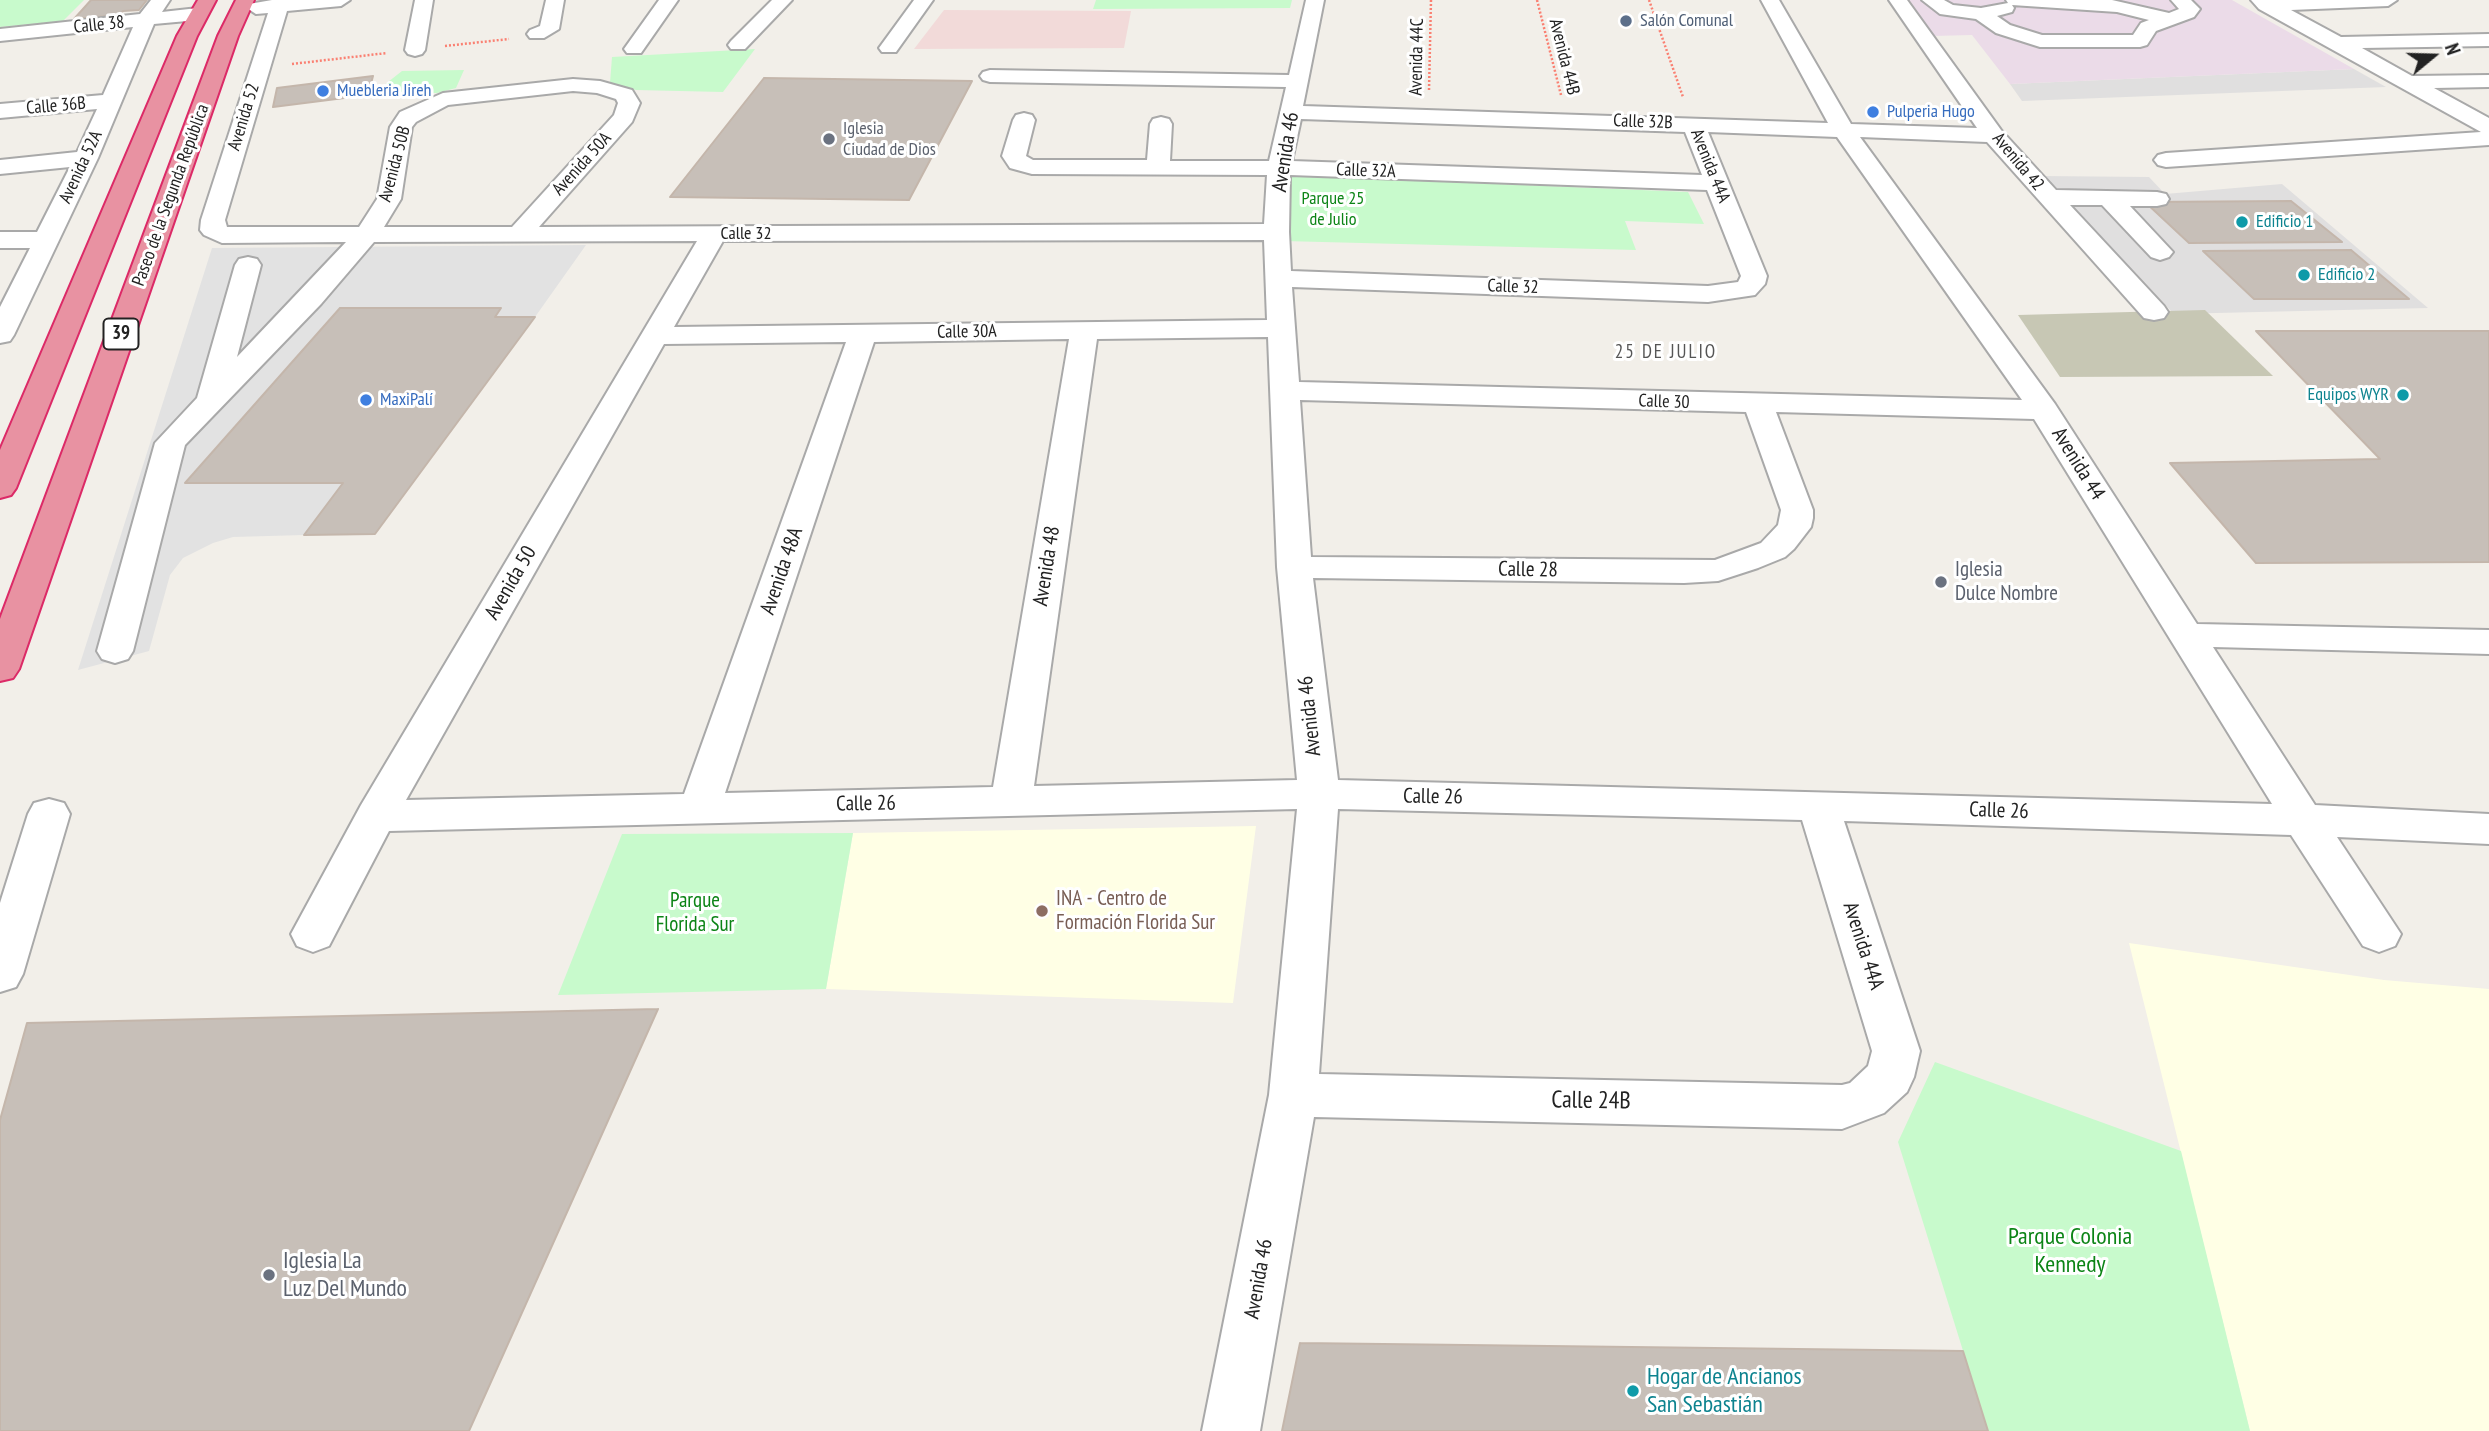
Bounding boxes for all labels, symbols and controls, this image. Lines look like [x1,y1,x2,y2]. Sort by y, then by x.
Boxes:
place label: Salón Comunal [1640,10,1733,32]
street label: Calle 38 [72,12,126,38]
marker: Salón Comunal [1618,13,1634,29]
street label: Avenida 44B [1544,17,1584,97]
street label: Avenida 44C [1406,18,1428,96]
north arrow [2398,21,2468,91]
text: N [2440,40,2466,58]
place label: Muebleria Jireh [337,80,432,102]
street label: Avenida 52 [224,81,264,153]
marker: Muebleria Jireh [315,83,331,99]
street label: Calle 36B [25,93,87,119]
street label: Paseo de la Segunda República [128,101,214,289]
place label: Pulperia Hugo [1887,101,1975,123]
marker: Pulperia Hugo [1865,104,1881,120]
street label: Avenida 46 [1267,110,1305,194]
street label: Calle 32B [1613,110,1673,134]
place label: Iglesia Ciudad de Dios [843,118,936,160]
street label: Avenida 50B [375,124,415,204]
street label: Avenida 44A [1685,126,1735,206]
street label: Avenida 52A [55,127,107,207]
street label: Avenida 50A [548,128,616,200]
street label: Avenida 42 [1987,129,2049,195]
marker: Iglesia Ciudad de Dios [821,131,837,147]
street label: Calle 32A [1336,159,1396,183]
park label: Parque 25 de Julio [1302,188,1364,230]
place label: Edificio 1 [2256,211,2313,233]
marker: Edificio 1 [2234,214,2250,230]
street label: Calle 32 [720,223,772,245]
place label: Edificio 2 [2318,264,2375,286]
marker: Edificio 2 [2296,267,2312,283]
street label: Calle 32 [1487,275,1539,299]
road number: 39 [104,318,138,350]
street label: Calle 30A [937,321,997,343]
district label: 25 DE JULIO [1616,342,1716,364]
place label: Equipos WYR [2308,384,2389,406]
marker: Equipos WYR [2395,387,2411,403]
place label: MaxiPalí [380,389,433,411]
street label: Calle 30 [1638,390,1690,414]
marker: MaxiPalí [358,392,374,408]
street label: Avenida 44 [2046,423,2110,505]
street label: Avenida 48A [755,524,809,618]
street label: Avenida 48 [1028,524,1066,608]
street label: Avenida 50 [480,542,542,624]
street label: Calle 28 [1498,557,1558,583]
place label: Iglesia Dulce Nombre [1955,557,2058,607]
marker: Iglesia Dulce Nombre [1933,574,1949,590]
street label: Avenida 46 [1293,675,1327,757]
street label: Calle 26 [1403,784,1463,810]
street label: Calle 26 [836,791,896,817]
street label: Calle 26 [1969,797,2029,825]
place label: INA - Centro de Formación Florida Sur [1056,886,1215,936]
park label: Parque Florida Sur [656,888,734,938]
street label: Avenida 44A [1837,899,1889,993]
marker: INA - Centro de Formación Florida Sur [1034,903,1050,919]
street label: Calle 24B [1551,1086,1631,1116]
park label: Parque Colonia Kennedy [2008,1223,2132,1279]
street label: Avenida 46 [1240,1237,1278,1321]
place label: Iglesia La Luz Del Mundo [283,1247,407,1303]
marker: Iglesia La Luz Del Mundo [261,1267,277,1283]
place label: Hogar de Ancianos San Sebastián [1647,1363,1802,1419]
marker: Hogar de Ancianos San Sebastián [1625,1383,1641,1399]

